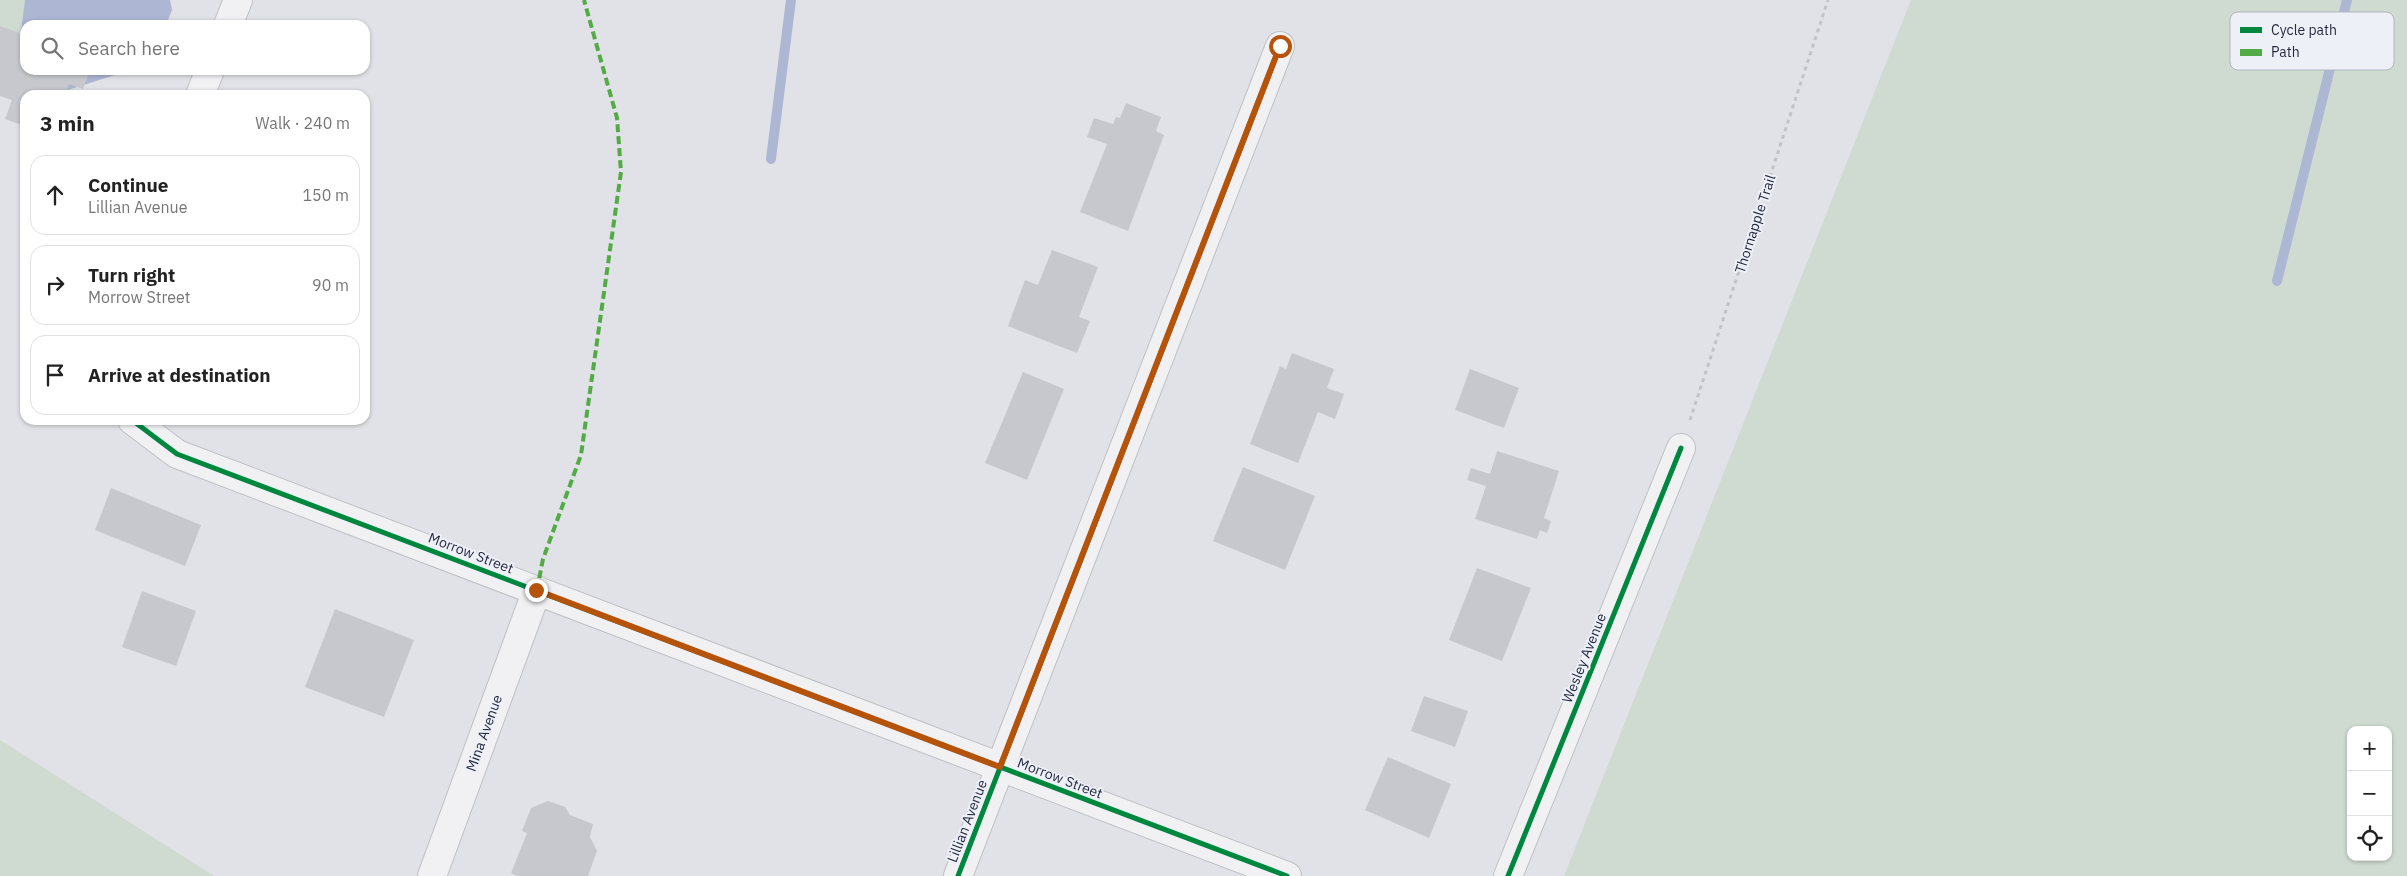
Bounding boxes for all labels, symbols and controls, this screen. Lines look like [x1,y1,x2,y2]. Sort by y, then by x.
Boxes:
legend [2230,12,2394,70]
search box [20,20,370,75]
text: Cycle path [2271,21,2337,39]
icon: search [38,34,66,62]
route start [1269,35,1292,58]
text: Search here [78,36,180,60]
text: Path [2271,43,2300,61]
text: 3 min [40,109,95,137]
text: Walk · 240 m [255,113,350,133]
street label: Thornapple Trail [1731,172,1779,276]
text: Continue [88,173,168,197]
icon: ahead [41,181,69,209]
text: 150 m [302,185,349,205]
text: Lillian Avenue [88,197,187,217]
text: Turn right [88,263,175,287]
icon: right [41,271,69,299]
text: 90 m [312,275,349,295]
text: Morrow Street [88,287,190,307]
icon: arrive [41,361,69,389]
text: Arrive at destination [88,363,271,387]
street label: Morrow Street [426,529,516,577]
route end [525,579,548,602]
street label: Wesley Avenue [1558,610,1610,706]
street label: Mina Avenue [462,692,506,774]
map controls [2347,726,2392,861]
button: + [2347,726,2392,771]
street label: Morrow Street [1015,754,1105,802]
button: − [2347,771,2392,816]
street label: Lillian Avenue [943,777,991,865]
button: locate [2347,816,2392,861]

